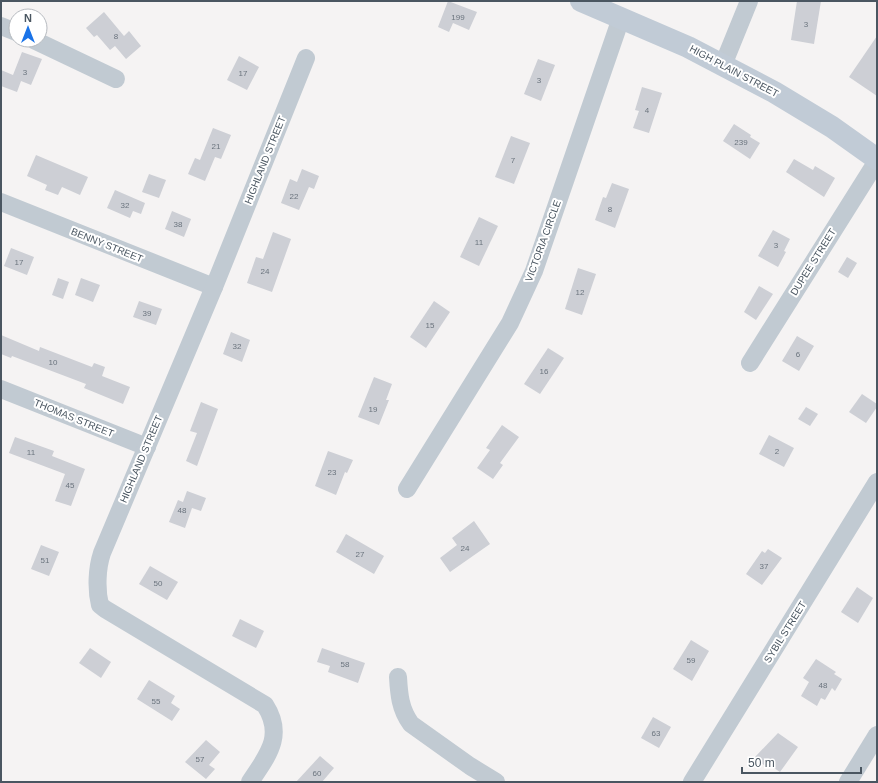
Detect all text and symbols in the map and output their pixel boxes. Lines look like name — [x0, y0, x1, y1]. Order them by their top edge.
north arrow — [8, 8, 48, 48]
text: N — [24, 12, 32, 24]
house number: 199 — [451, 13, 465, 22]
house number: 3 — [804, 20, 809, 29]
house number: 8 — [114, 32, 119, 41]
street label: HIGH PLAIN STREET — [688, 43, 780, 99]
house number: 3 — [23, 68, 28, 77]
house number: 17 — [239, 69, 248, 78]
house number: 3 — [537, 76, 542, 85]
house number: 4 — [645, 106, 650, 115]
street label: HIGHLAND STREET — [242, 114, 288, 206]
house number: 239 — [734, 138, 748, 147]
house number: 21 — [212, 142, 221, 151]
house number: 7 — [511, 156, 516, 165]
house number: 22 — [290, 192, 299, 201]
street label: VICTORIA CIRCLE — [523, 198, 563, 283]
house number: 32 — [121, 201, 130, 210]
house number: 8 — [608, 205, 613, 214]
house number: 38 — [174, 220, 183, 229]
street label: BENNY STREET — [69, 226, 145, 264]
street label: DUPEE STREET — [788, 227, 838, 297]
house number: 11 — [475, 238, 484, 247]
house number: 3 — [774, 241, 779, 250]
house number: 17 — [15, 258, 24, 267]
house number: 24 — [261, 267, 270, 276]
house number: 12 — [576, 288, 585, 297]
house number: 39 — [143, 309, 152, 318]
house number: 15 — [426, 321, 435, 330]
house number: 32 — [233, 342, 242, 351]
house number: 6 — [796, 350, 801, 359]
house number: 10 — [49, 358, 58, 367]
house number: 16 — [540, 367, 549, 376]
street label: THOMAS STREET — [33, 397, 115, 439]
house number: 19 — [369, 405, 378, 414]
street label: HIGHLAND STREET — [118, 414, 164, 504]
house number: 2 — [775, 447, 780, 456]
house number: 11 — [27, 448, 36, 457]
house number: 23 — [328, 468, 337, 477]
house number: 45 — [66, 481, 75, 490]
house number: 48 — [178, 506, 187, 515]
house number: 24 — [461, 544, 470, 553]
house number: 27 — [356, 550, 365, 559]
house number: 51 — [41, 556, 50, 565]
house number: 37 — [760, 562, 769, 571]
house number: 50 — [154, 579, 163, 588]
street label: SYBIL STREET — [762, 599, 808, 665]
house number: 59 — [687, 656, 696, 665]
house number: 58 — [341, 660, 350, 669]
house number: 48 — [819, 681, 828, 690]
house number: 55 — [152, 697, 161, 706]
house number: 63 — [652, 729, 661, 738]
scale bar — [742, 749, 861, 775]
house number: 57 — [196, 755, 205, 764]
text: 50 m — [748, 756, 775, 770]
house number: 60 — [313, 769, 322, 778]

